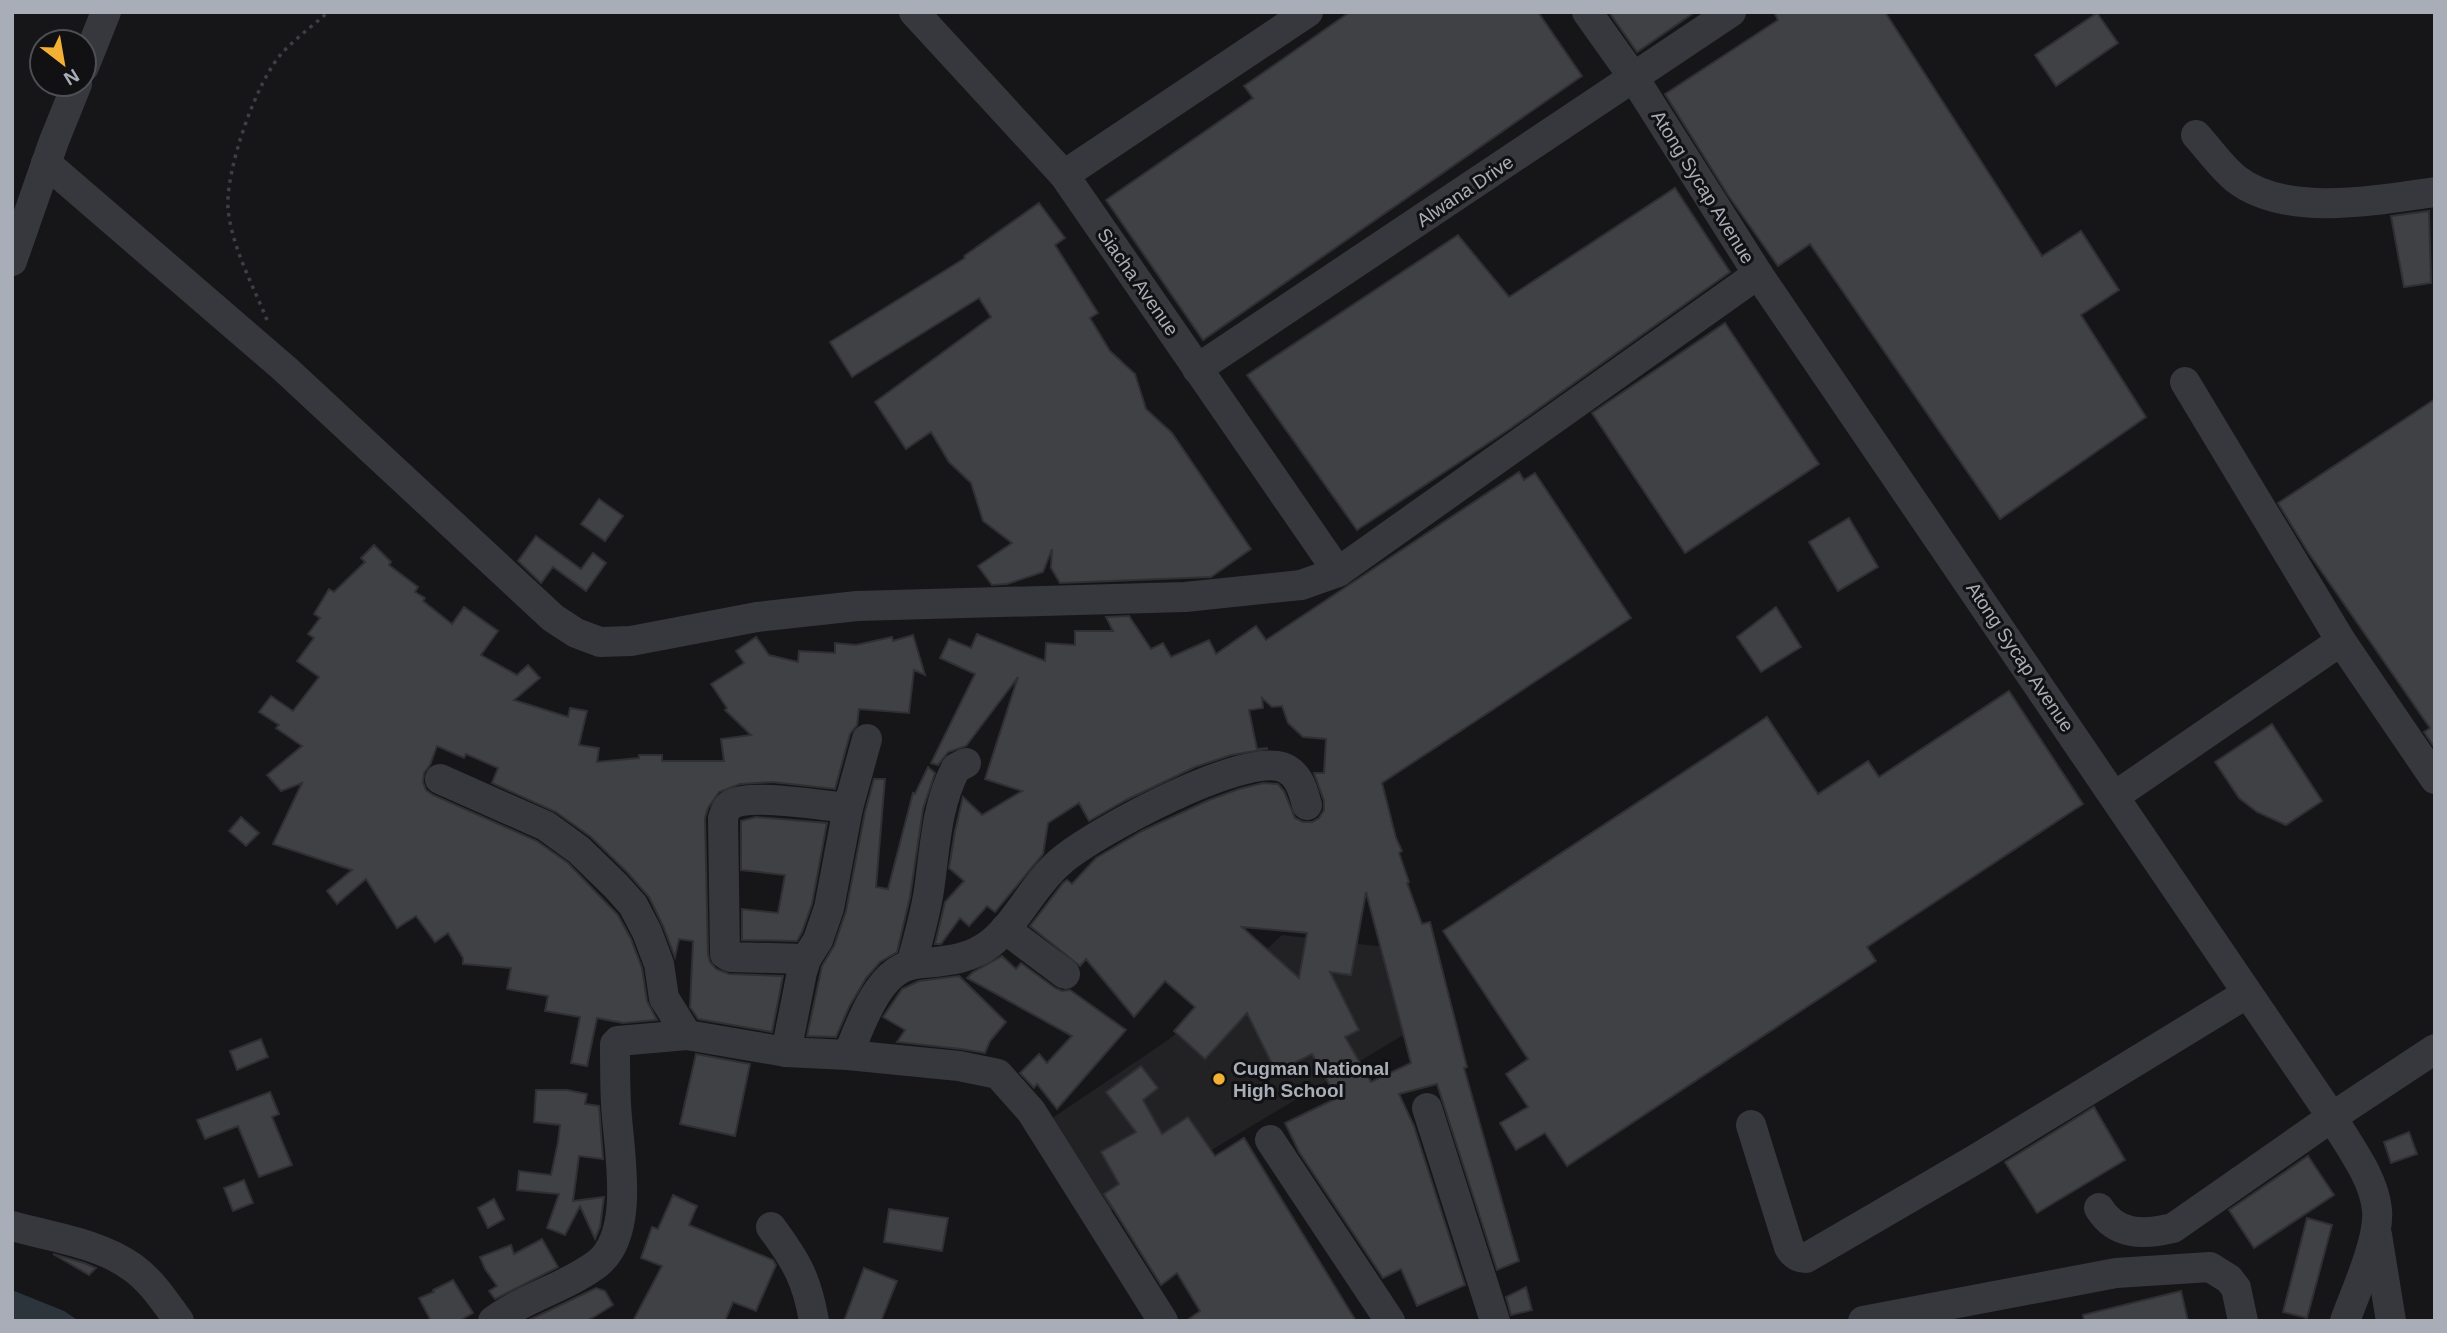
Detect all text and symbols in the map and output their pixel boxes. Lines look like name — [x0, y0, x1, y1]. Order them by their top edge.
north arrow — [28, 28, 98, 98]
text: N — [60, 65, 83, 90]
street label: Atong Sycap Avenue — [1647, 107, 1759, 267]
street label: Alwana Drive — [1413, 151, 1517, 231]
street label: Siacha Avenue — [1093, 224, 1183, 340]
street label: Atong Sycap Avenue — [1962, 578, 2078, 736]
place label: Cugman National High School — [1233, 1058, 1389, 1101]
marker: Cugman National High School — [1211, 1071, 1227, 1087]

